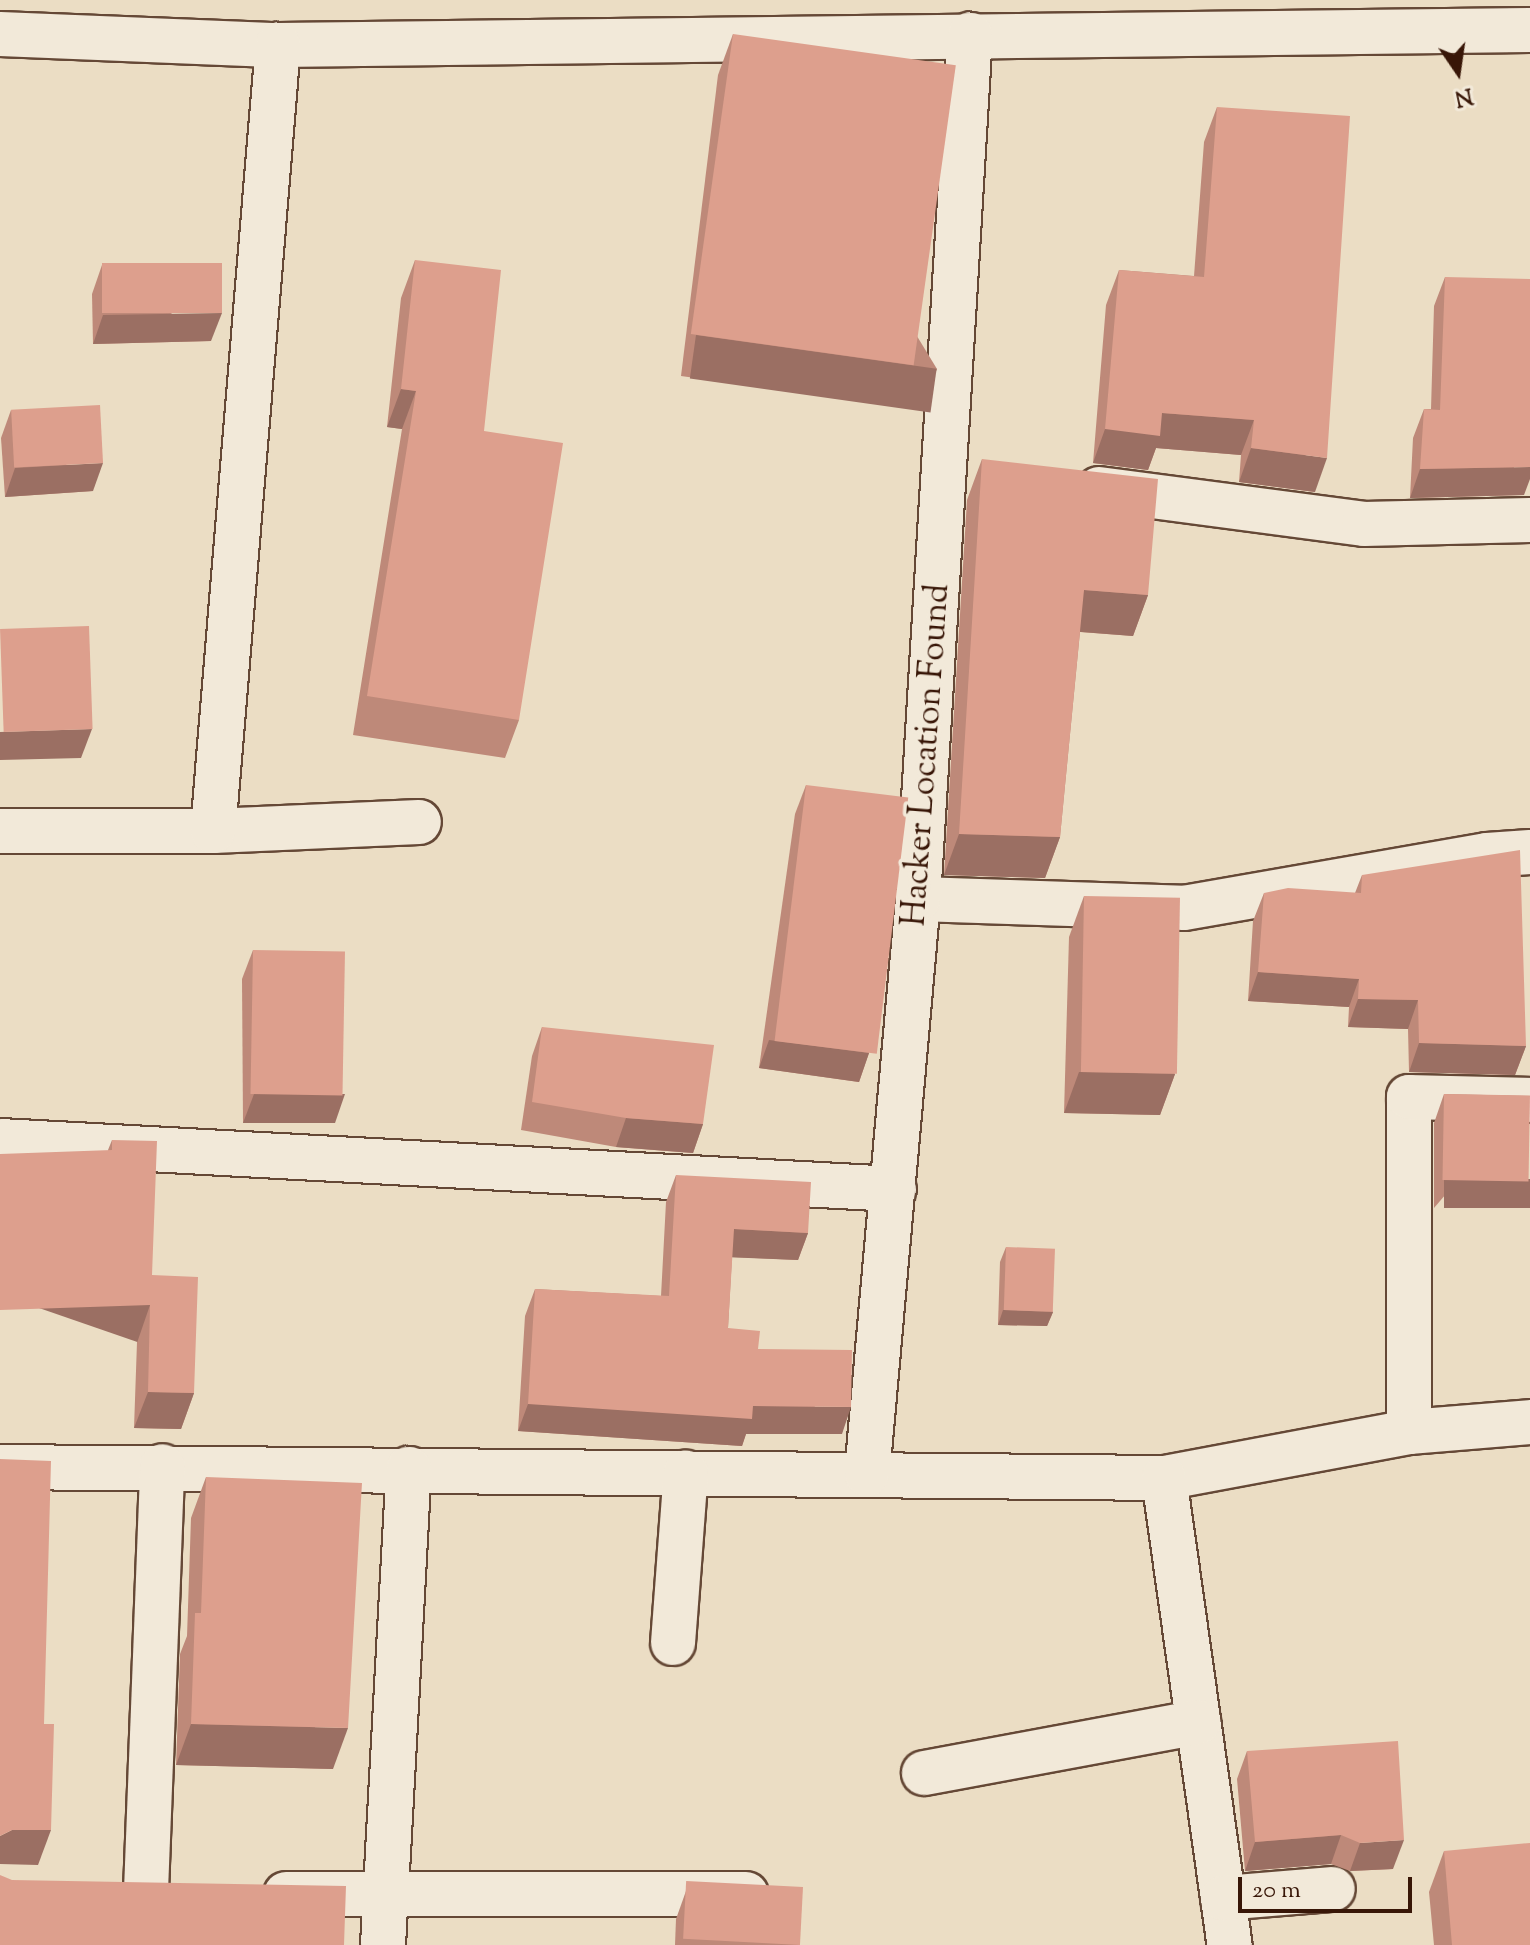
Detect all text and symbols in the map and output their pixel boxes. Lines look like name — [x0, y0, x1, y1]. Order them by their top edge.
north arrow — [1418, 32, 1498, 112]
text: N — [1451, 78, 1476, 113]
street label: Hacker Location Found — [895, 582, 959, 928]
scale bar — [1242, 1861, 1416, 1911]
text: 20 m — [1252, 1874, 1301, 1908]

